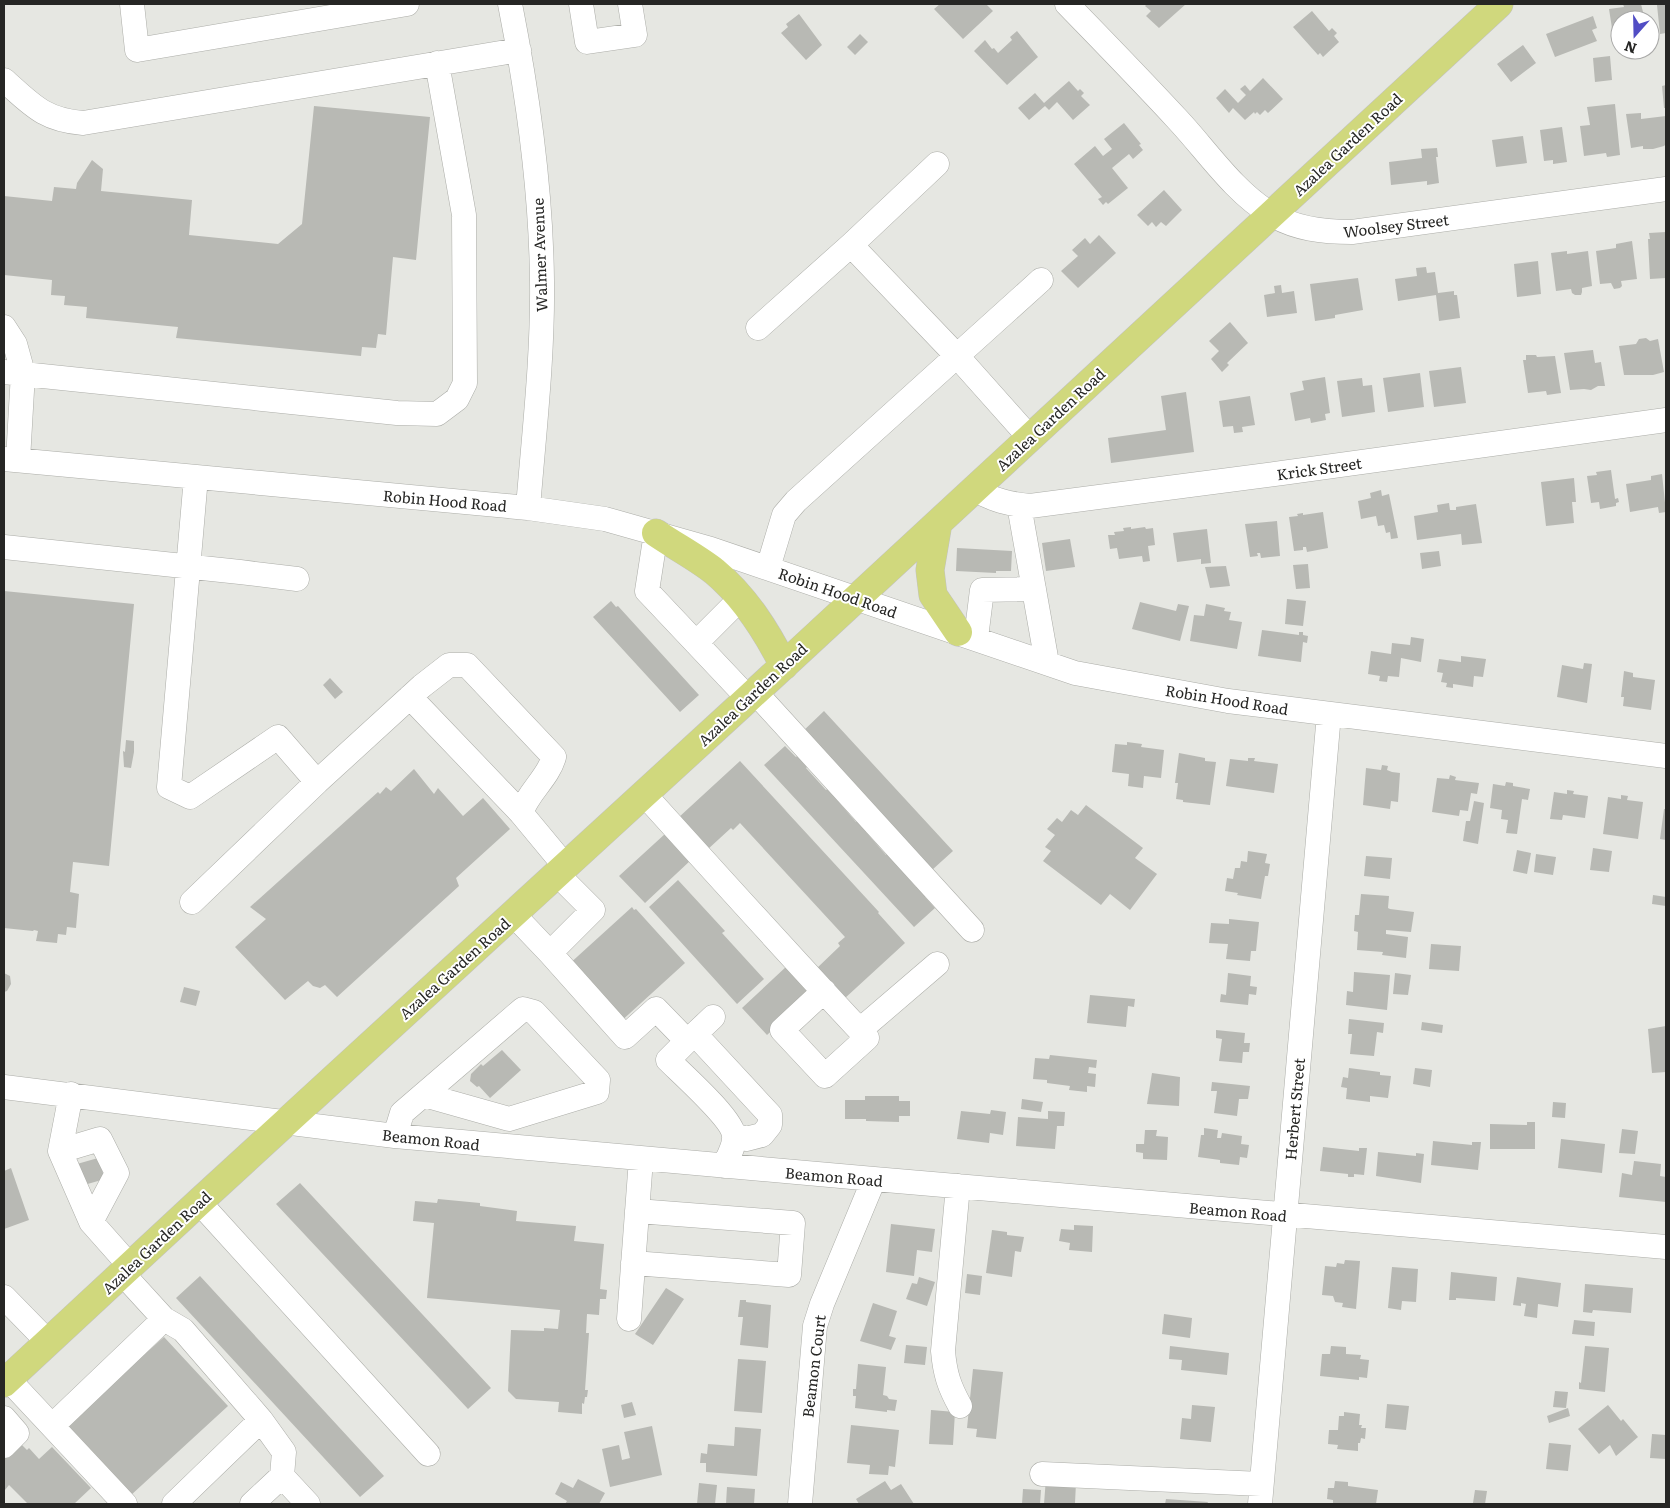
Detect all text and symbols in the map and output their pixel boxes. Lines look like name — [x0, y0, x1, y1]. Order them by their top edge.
north arrow — [1610, 10, 1660, 60]
text: N — [1621, 37, 1639, 60]
street label: Azalea Garden Road — [1287, 87, 1407, 201]
street label: Walmer Avenue — [526, 197, 552, 312]
street label: Woolsey Street — [1342, 207, 1450, 243]
street label: Azalea Garden Road — [990, 362, 1110, 476]
street label: Krick Street — [1275, 451, 1363, 485]
street label: Robin Hood Road — [382, 483, 508, 517]
street label: Robin Hood Road — [775, 561, 901, 623]
street label: Azalea Garden Road — [692, 637, 812, 751]
street label: Robin Hood Road — [1164, 678, 1290, 720]
street label: Azalea Garden Road — [393, 912, 515, 1024]
street label: Herbert Street — [1278, 1057, 1310, 1161]
street label: Beamon Road — [381, 1122, 481, 1156]
street label: Beamon Road — [784, 1160, 884, 1192]
street label: Azalea Garden Road — [96, 1185, 216, 1299]
street label: Beamon Road — [1188, 1195, 1288, 1227]
street label: Beamon Court — [795, 1313, 831, 1419]

